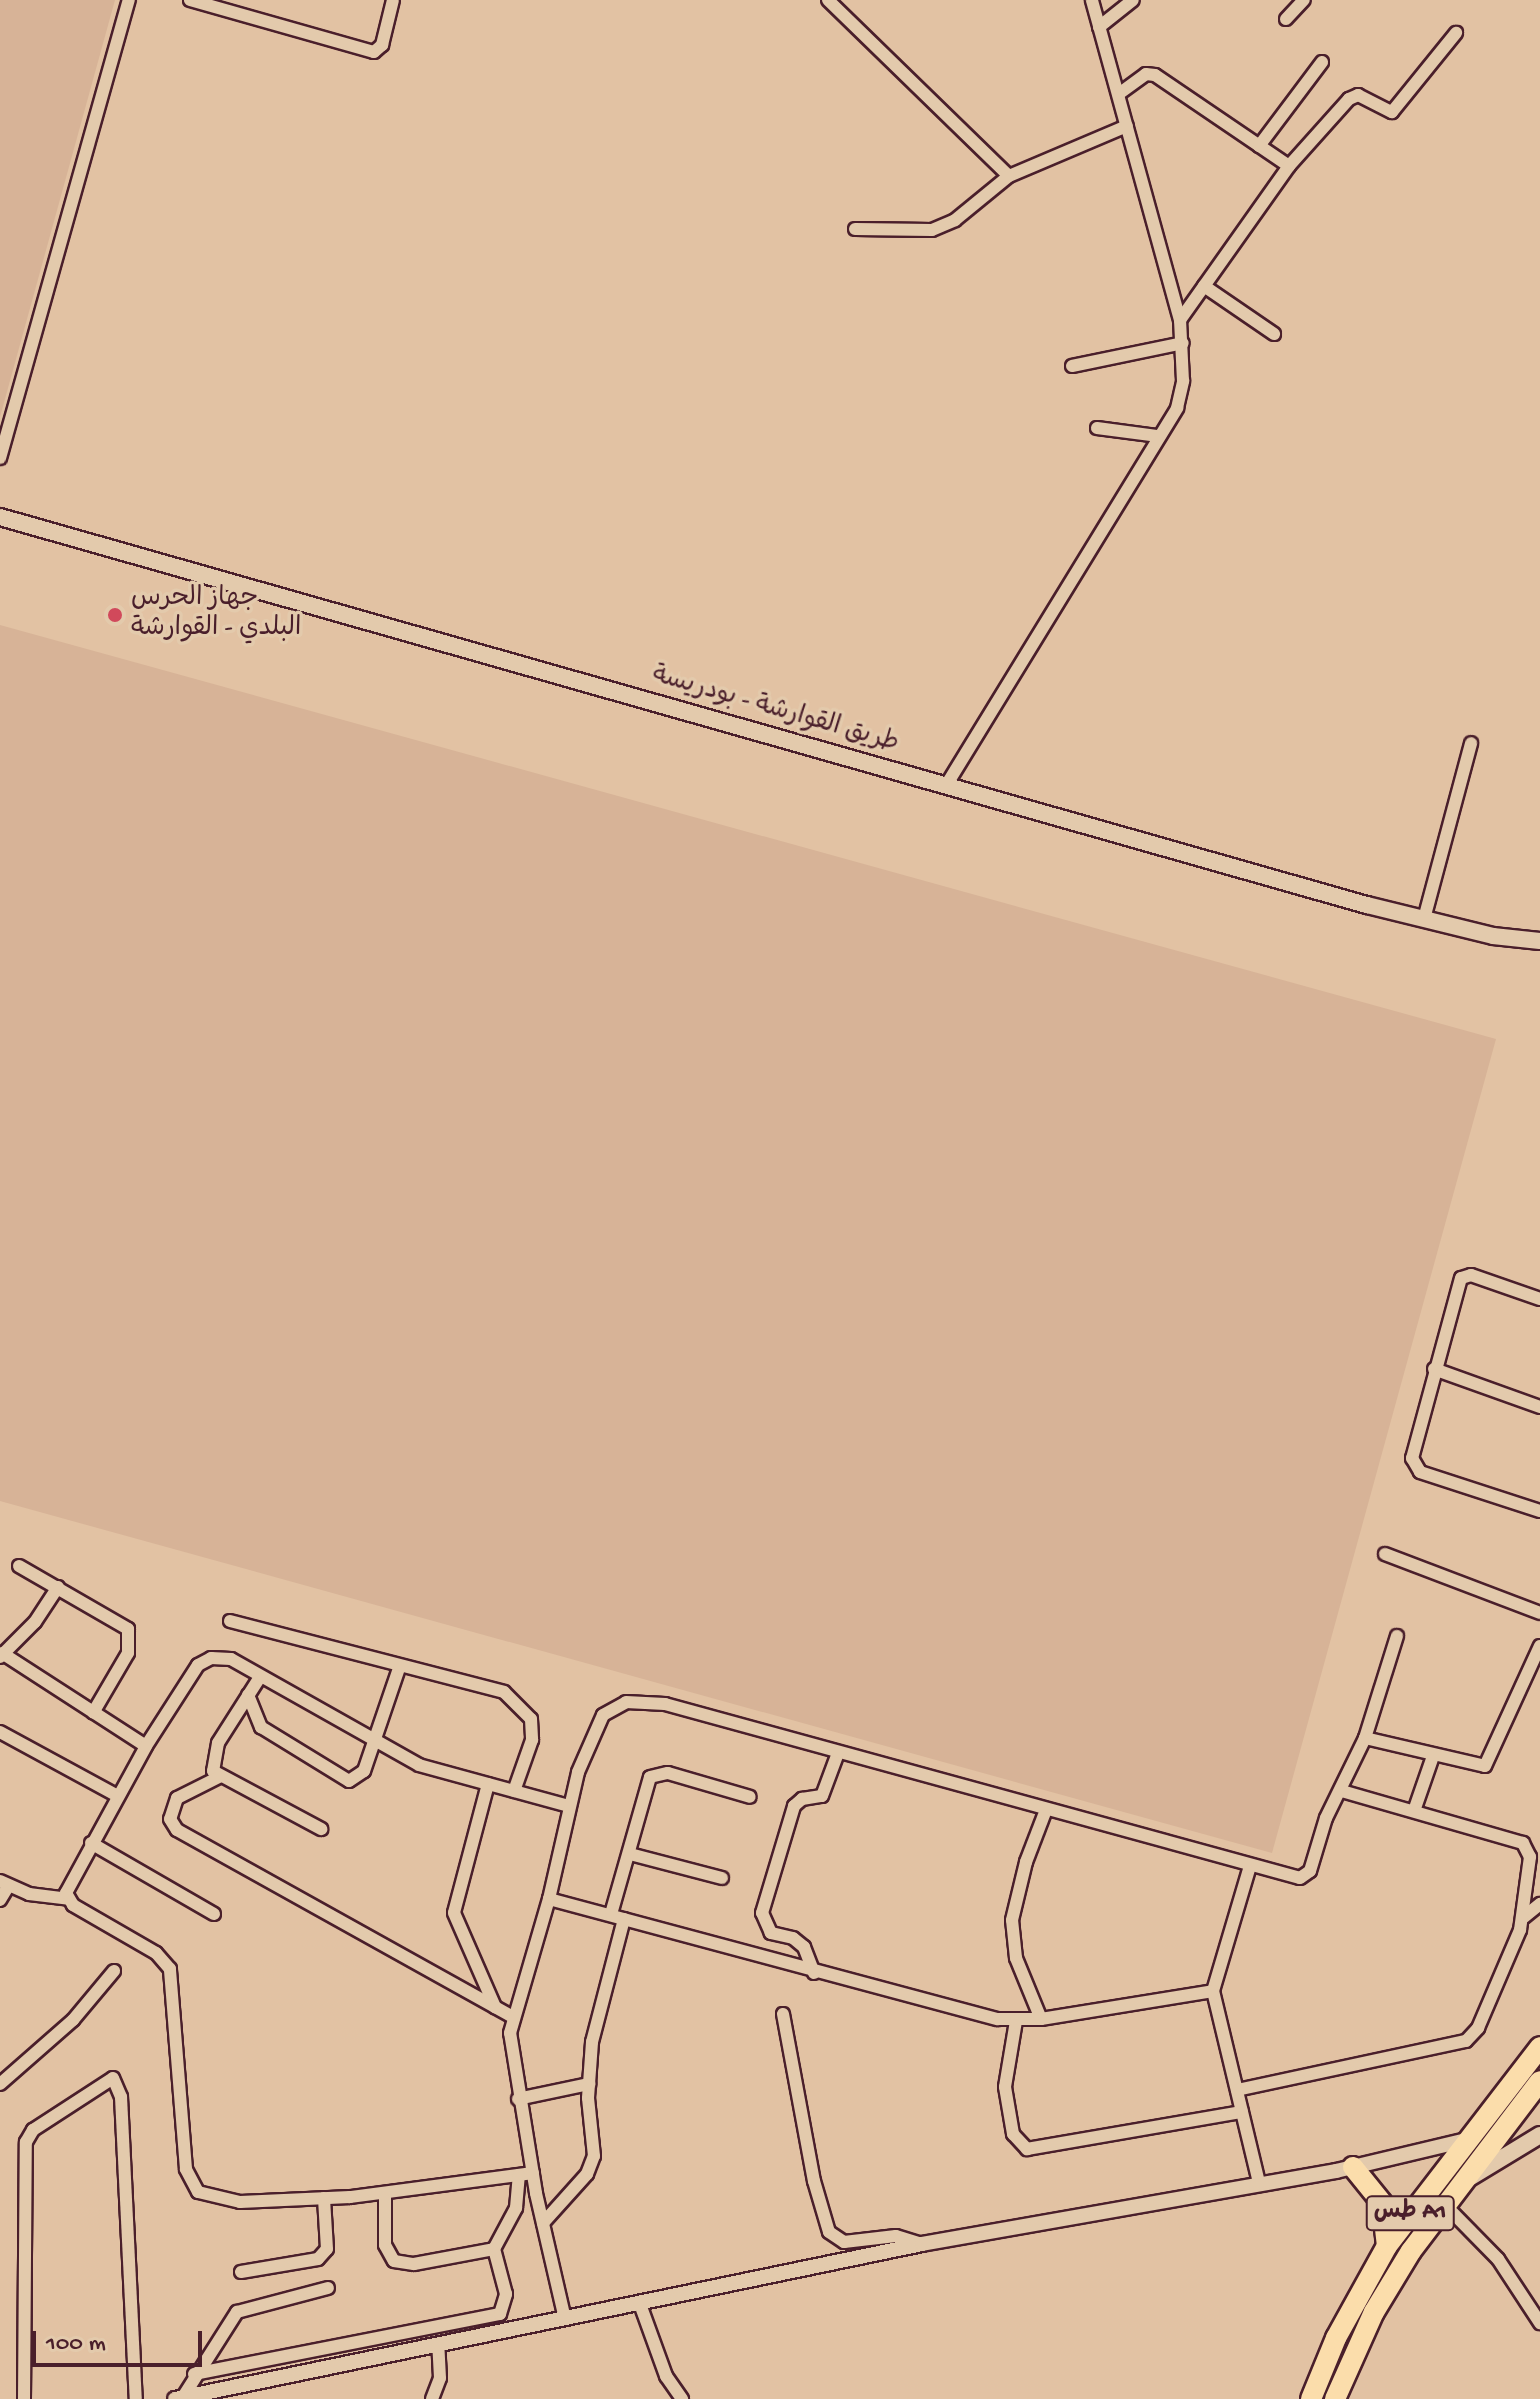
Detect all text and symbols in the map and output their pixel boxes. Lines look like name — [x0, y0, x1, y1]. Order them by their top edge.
place label: جهاز الحرس البلدي - القوارشة — [131, 584, 301, 646]
marker: جهاز الحرس البلدي - القوارشة — [106, 606, 124, 624]
street label: طريق القوارشة - بودريسة — [648, 661, 902, 761]
road number: طس A1 — [1364, 2193, 1456, 2233]
scale bar — [36, 2315, 206, 2365]
text: 100 m — [46, 2330, 106, 2359]

